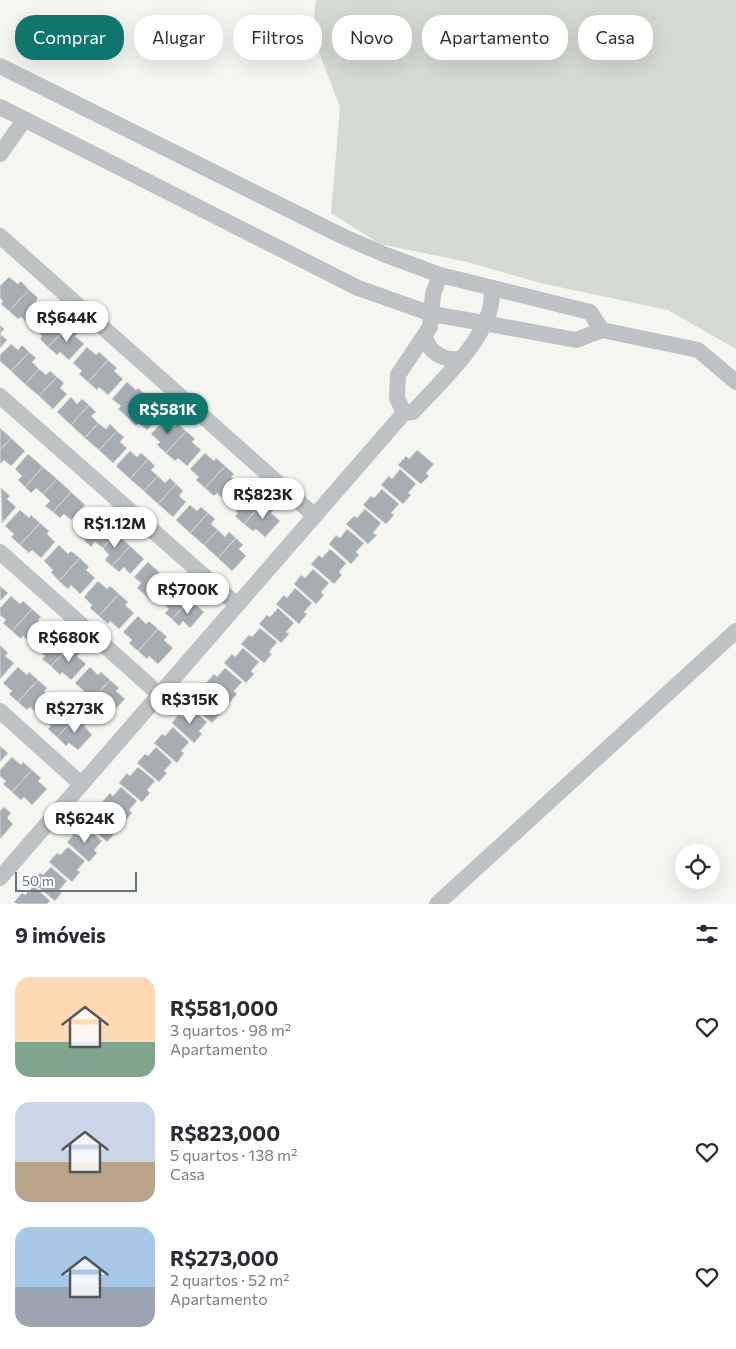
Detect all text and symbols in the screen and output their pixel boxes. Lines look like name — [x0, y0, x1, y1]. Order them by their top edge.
chip: Comprar — [15, 15, 124, 60]
chip: Alugar — [134, 15, 223, 60]
chip: Filtros — [233, 15, 322, 60]
chip: Novo — [332, 15, 412, 60]
chip: Apartamento — [422, 15, 568, 60]
chip: Casa — [578, 15, 653, 60]
pin: R$644K — [26, 300, 108, 343]
text: R$644K — [37, 307, 97, 326]
pin: R$581K — [127, 392, 209, 435]
text: R$581K — [139, 399, 197, 418]
pin: R$823K — [222, 478, 304, 520]
text: R$823K — [233, 484, 293, 503]
pin: R$1.12M — [69, 506, 161, 549]
text: R$1.12M — [84, 513, 146, 532]
pin: R$700K — [147, 572, 229, 615]
text: R$700K — [157, 579, 219, 598]
pin: R$680K — [28, 620, 110, 663]
text: R$680K — [38, 627, 100, 646]
pin: R$315K — [149, 682, 231, 725]
text: R$315K — [161, 689, 219, 708]
pin: R$273K — [34, 692, 116, 734]
text: R$273K — [46, 698, 104, 717]
pin: R$624K — [44, 802, 126, 844]
text: R$624K — [55, 808, 115, 827]
map controls — [675, 844, 720, 889]
button: locate — [675, 844, 720, 889]
scale bar — [15, 869, 138, 892]
text: 50 m — [22, 872, 54, 889]
icon: filters — [693, 920, 721, 948]
text: 9 imóveis — [15, 922, 106, 947]
text: R$581,000 — [170, 995, 278, 1020]
icon: home — [55, 997, 115, 1057]
icon: heart — [693, 1013, 721, 1041]
text: 3 quartos · 98 m² — [170, 1020, 291, 1039]
text: Apartamento — [170, 1039, 268, 1058]
text: R$823,000 — [170, 1120, 280, 1145]
icon: home — [55, 1122, 115, 1182]
icon: heart — [693, 1138, 721, 1166]
text: 5 quartos · 138 m² — [170, 1145, 297, 1164]
text: Casa — [170, 1164, 205, 1183]
text: R$273,000 — [170, 1245, 279, 1270]
icon: home — [55, 1247, 115, 1307]
icon: heart — [693, 1263, 721, 1291]
text: 2 quartos · 52 m² — [170, 1270, 290, 1289]
text: Apartamento — [170, 1289, 268, 1308]

